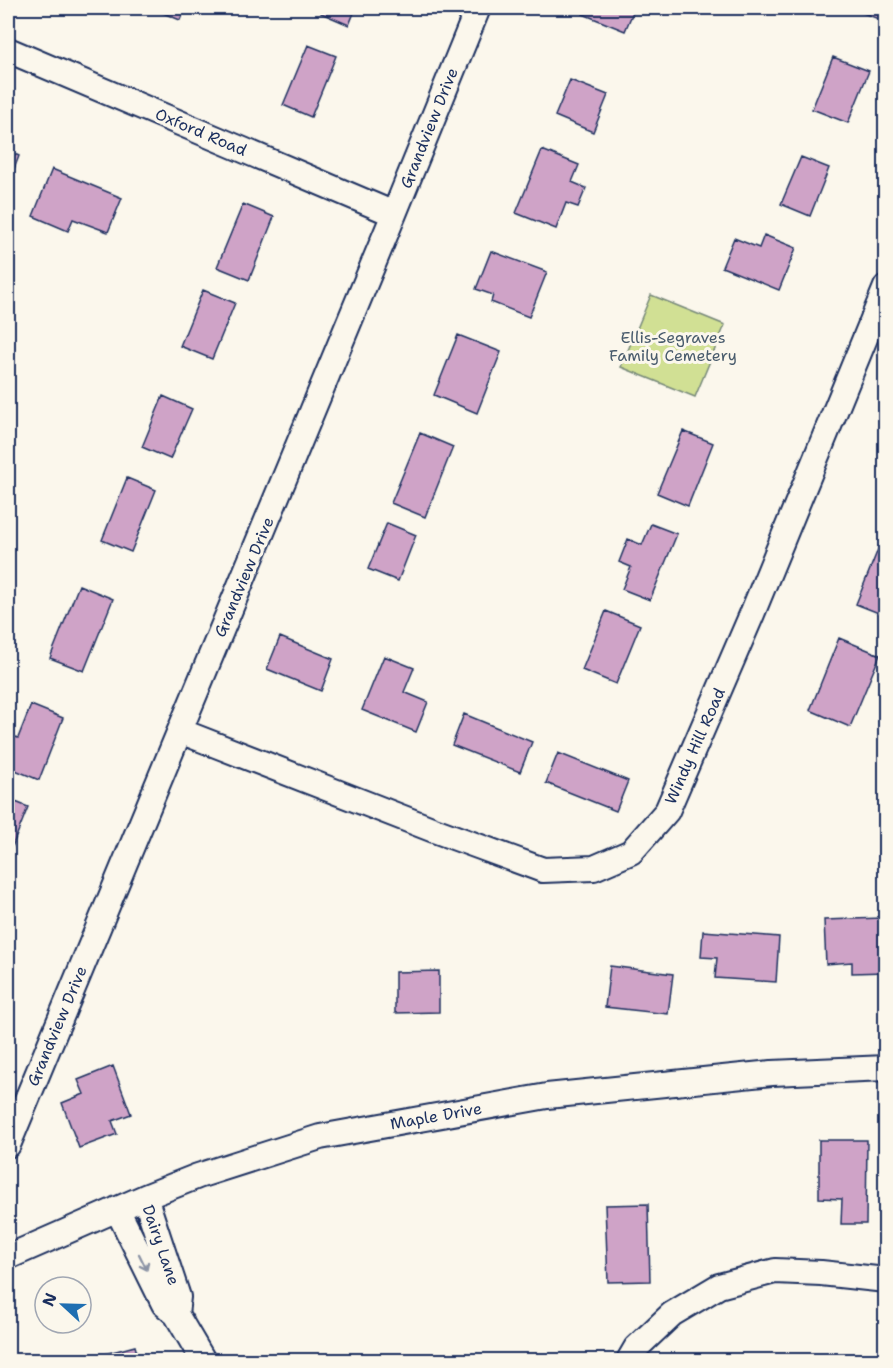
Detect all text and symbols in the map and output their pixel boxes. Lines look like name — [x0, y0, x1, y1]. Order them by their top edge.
street label: Grandview Drive — [395, 65, 463, 191]
street label: Oxford Road — [152, 103, 250, 161]
park label: Ellis-Segraves Family Cemetery — [609, 327, 737, 366]
street label: Grandview Drive — [209, 514, 279, 640]
street label: Windy Hill Road — [660, 685, 730, 807]
street label: Grandview Drive — [22, 963, 92, 1089]
street label: Maple Drive — [389, 1098, 483, 1134]
street label: Dairy Lane — [137, 1202, 185, 1288]
one-way arrow — [138, 1252, 149, 1270]
north arrow — [33, 1275, 93, 1335]
text: N — [37, 1290, 62, 1309]

